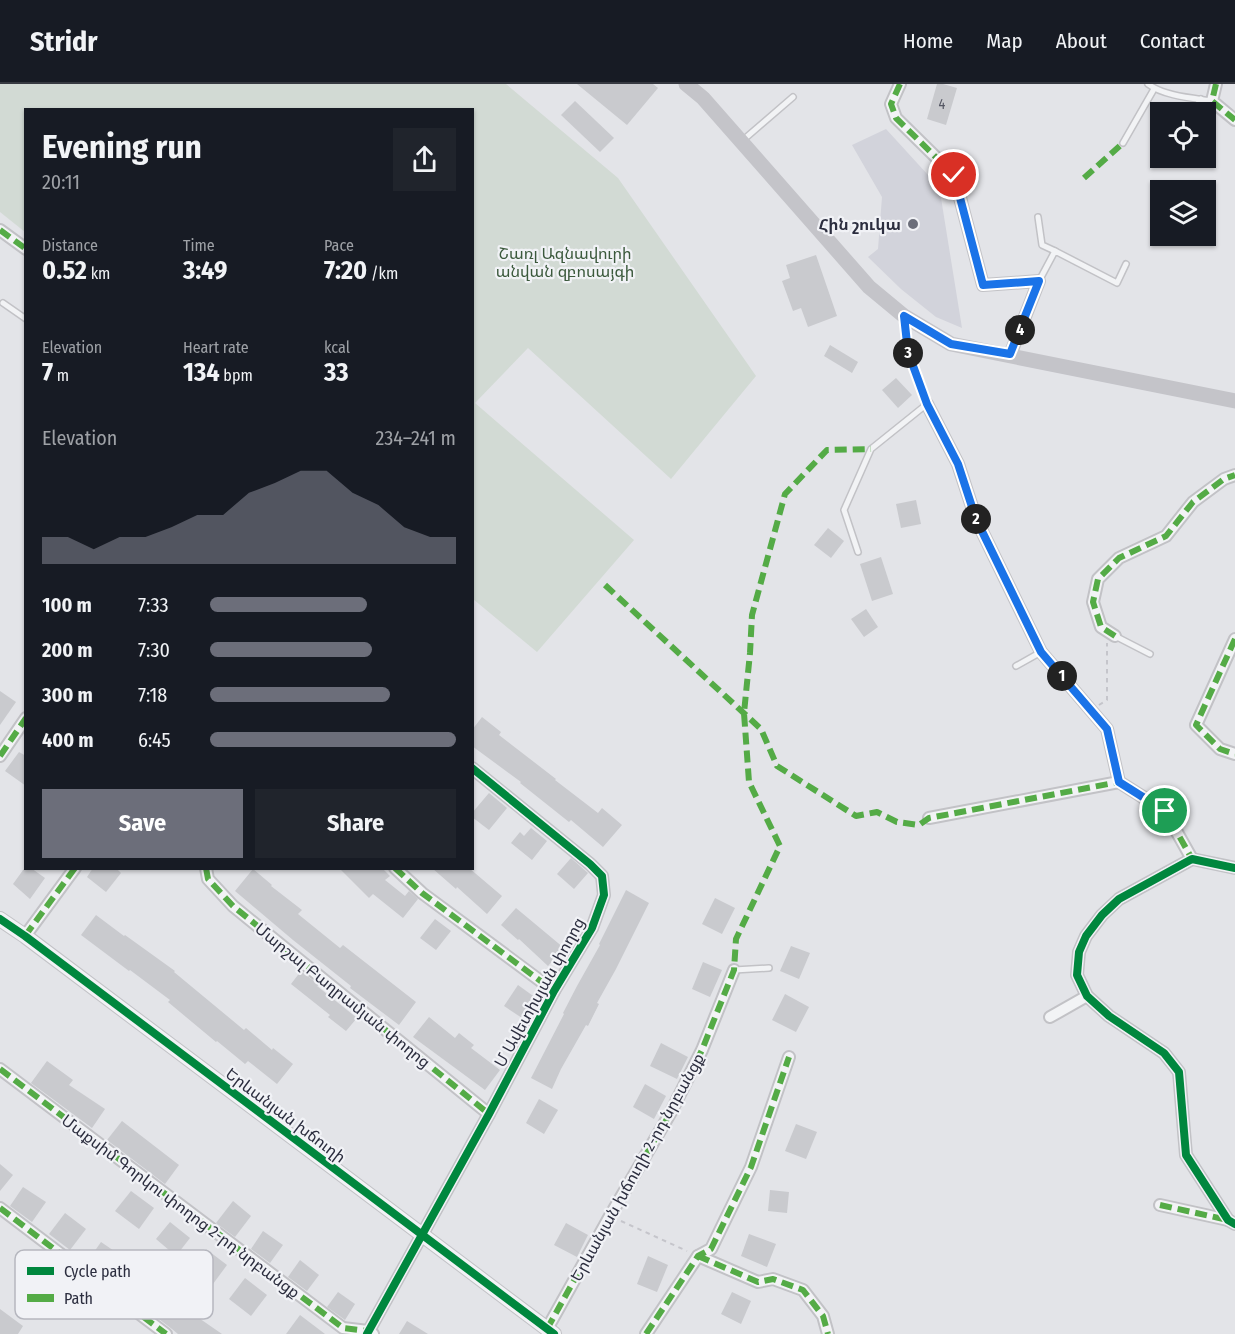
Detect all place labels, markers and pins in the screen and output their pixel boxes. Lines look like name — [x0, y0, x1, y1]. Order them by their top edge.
pin — [928, 149, 979, 200]
place label: Հին շուկա — [819, 215, 901, 234]
marker: Հին շուկա — [906, 217, 920, 231]
pin: 4 — [1005, 315, 1035, 345]
pin: 3 — [893, 338, 923, 368]
pin: 2 — [961, 504, 991, 534]
pin: 1 — [1047, 661, 1077, 691]
pin — [1139, 785, 1190, 836]

